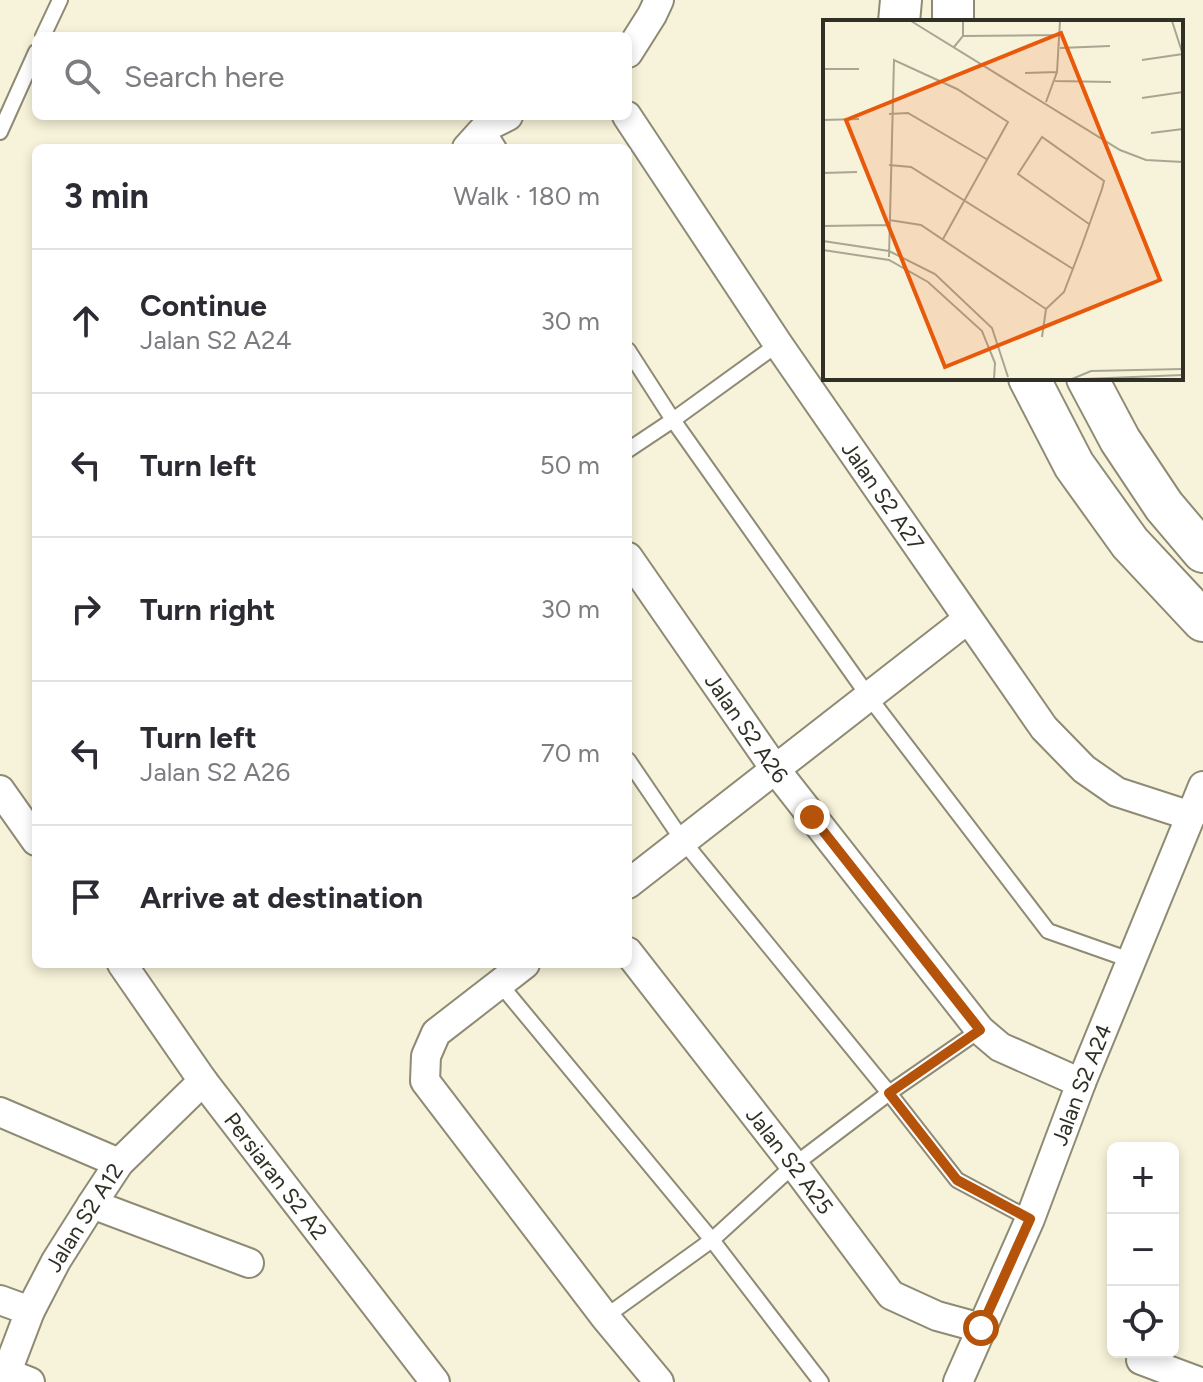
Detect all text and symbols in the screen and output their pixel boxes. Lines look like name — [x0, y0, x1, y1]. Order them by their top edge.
inset map — [823, 20, 1183, 380]
search box — [32, 32, 632, 120]
icon: search — [60, 54, 104, 98]
text: Search here — [124, 58, 284, 95]
text: 3 min — [64, 176, 149, 217]
text: Walk · 180 m — [453, 180, 600, 212]
text: Continue — [140, 287, 267, 324]
icon: ahead — [64, 299, 108, 343]
text: 30 m — [541, 305, 600, 337]
text: Jalan S2 A24 — [140, 324, 292, 356]
street label: Jalan S2 A27 — [835, 436, 930, 556]
icon: left — [64, 443, 108, 487]
text: Turn left — [140, 447, 257, 484]
text: 50 m — [540, 449, 600, 481]
icon: right — [64, 587, 108, 631]
text: Turn right — [140, 591, 275, 628]
text: 30 m — [541, 593, 600, 625]
street label: Jalan S2 A26 — [699, 668, 794, 788]
text: Turn left — [140, 719, 257, 756]
icon: left — [64, 731, 108, 775]
text: 70 m — [541, 737, 600, 769]
text: Jalan S2 A26 — [140, 756, 290, 788]
route end — [794, 799, 830, 835]
icon: arrive — [64, 875, 108, 919]
text: Arrive at destination — [140, 879, 423, 916]
street label: Jalan S2 A24 — [1046, 1020, 1118, 1149]
street label: Jalan S2 A25 — [740, 1102, 839, 1220]
street label: Persiaran S2 A2 — [218, 1107, 333, 1245]
map controls — [1107, 1142, 1179, 1358]
button: + — [1107, 1142, 1179, 1214]
street label: Jalan S2 A12 — [40, 1158, 129, 1277]
button: − — [1107, 1214, 1179, 1286]
button: locate — [1107, 1286, 1179, 1358]
route start — [963, 1310, 999, 1346]

